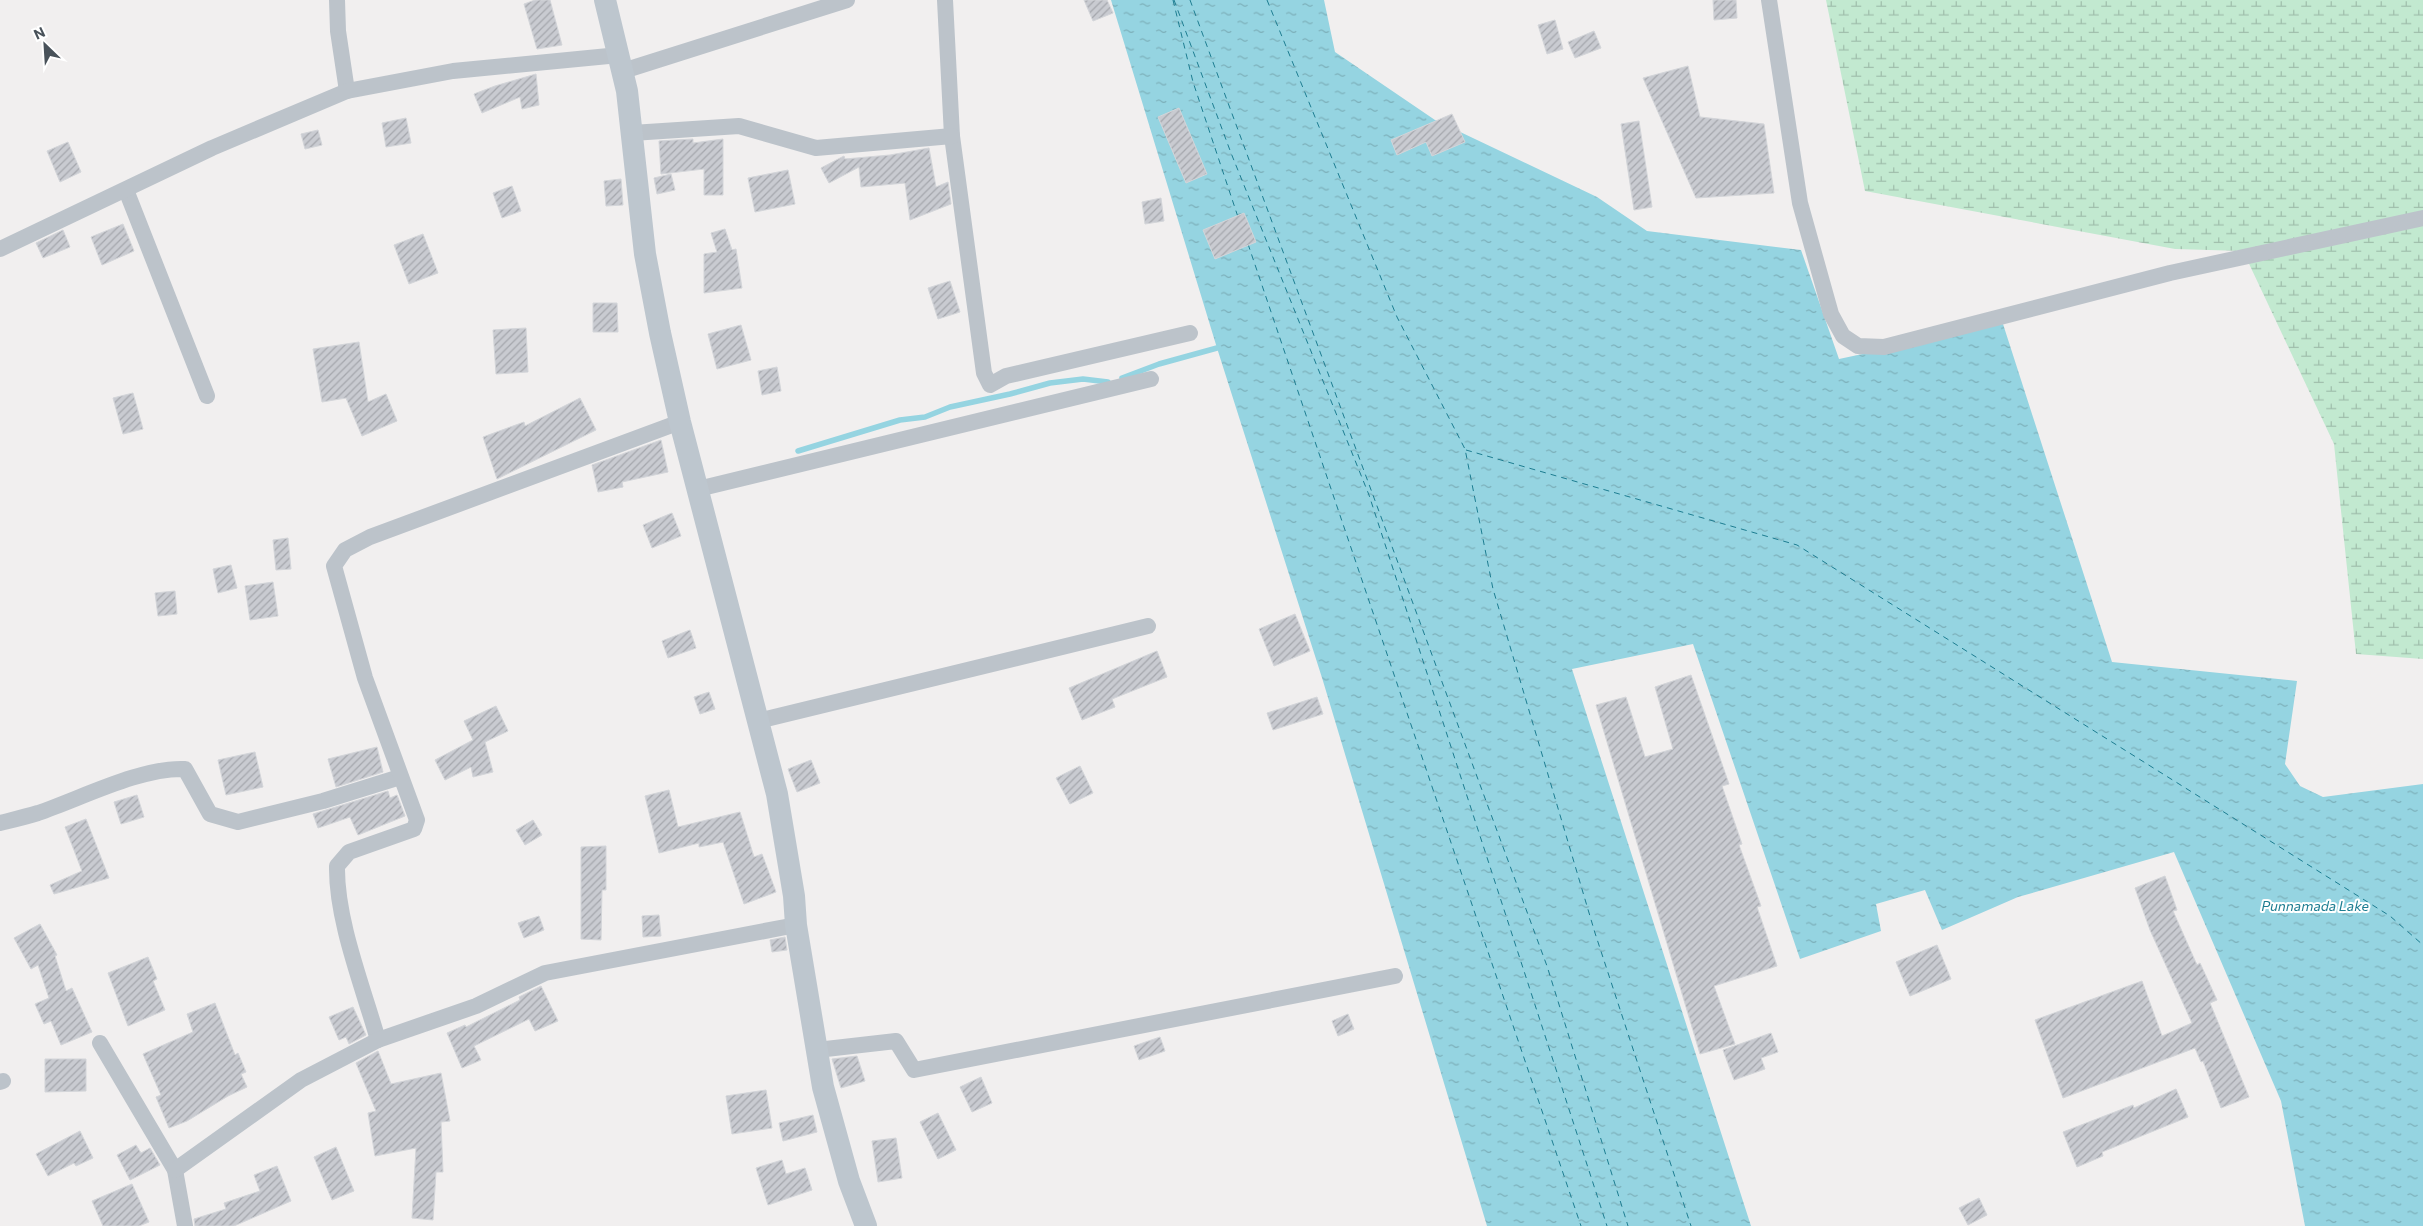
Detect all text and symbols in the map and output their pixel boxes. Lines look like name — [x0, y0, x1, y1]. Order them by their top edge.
north arrow — [20, 20, 70, 70]
text: N — [31, 23, 48, 43]
water label: Punnamada Lake — [2261, 897, 2369, 914]

